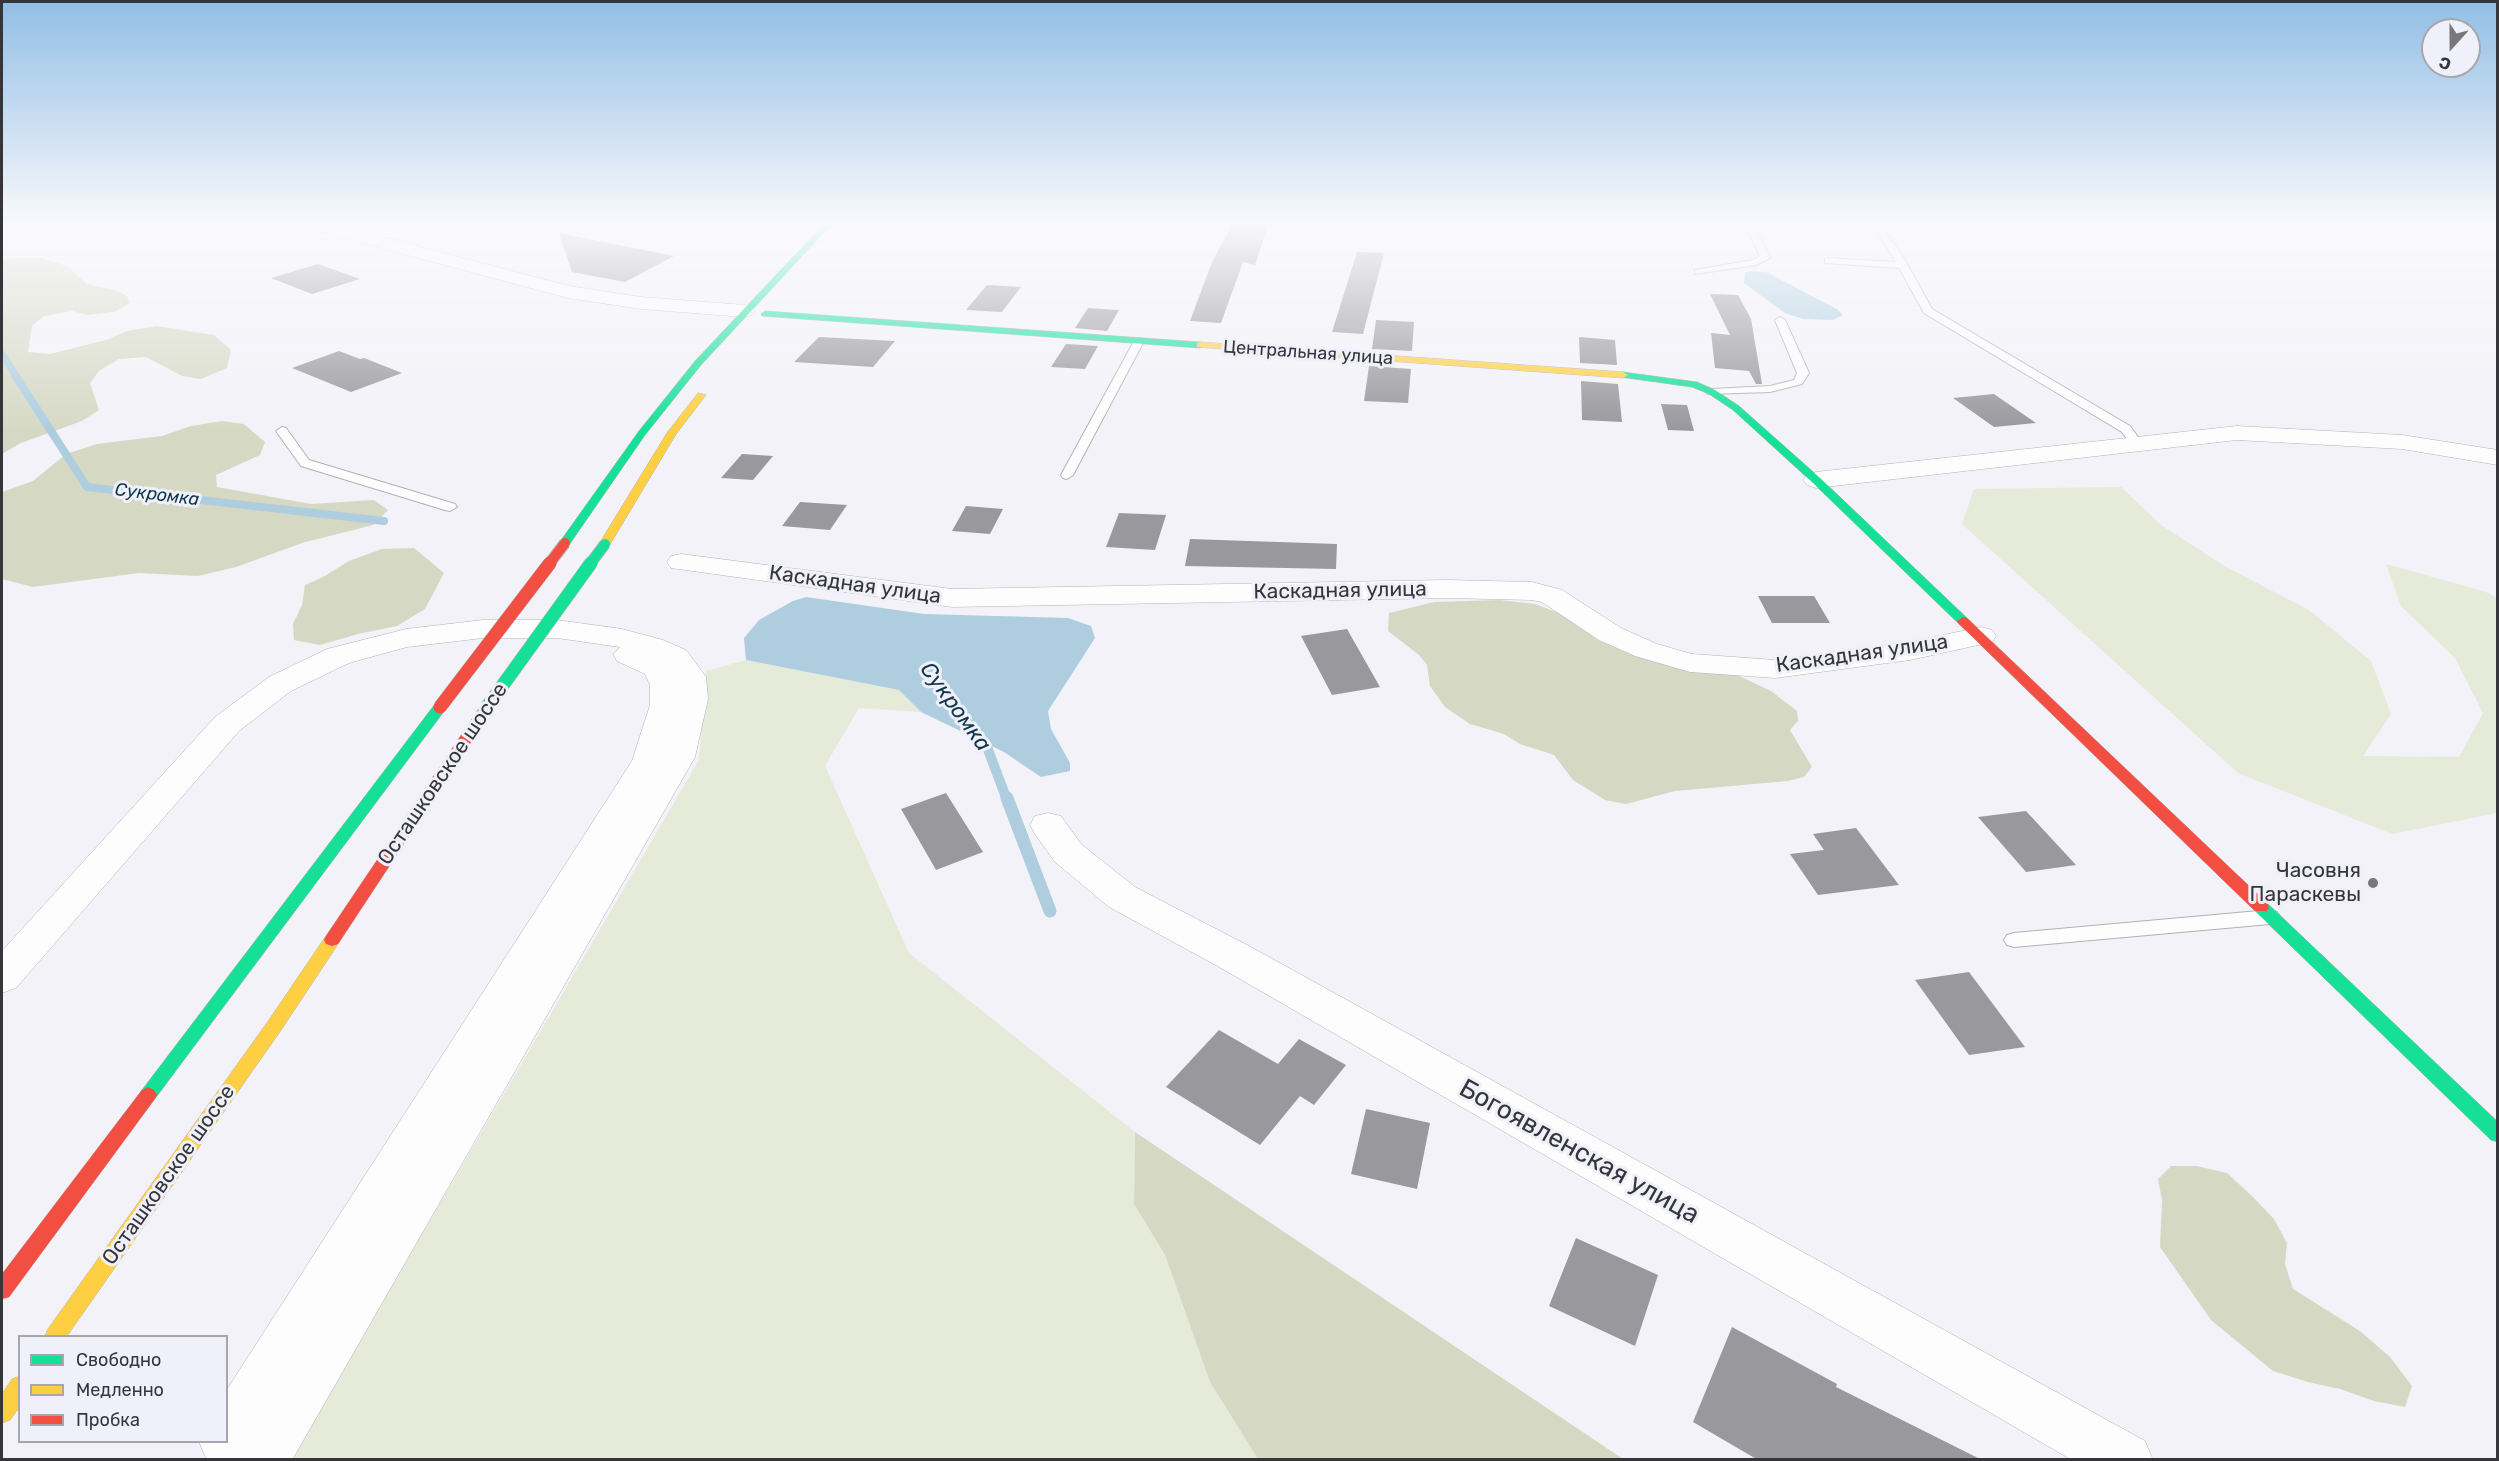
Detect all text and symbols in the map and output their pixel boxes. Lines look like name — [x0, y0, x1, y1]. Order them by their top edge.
north arrow — [2421, 18, 2481, 78]
text: С — [2436, 53, 2454, 74]
street label: Центральная улица — [1222, 336, 1394, 370]
water label: Сукромка — [114, 479, 200, 511]
street label: Каскадная улица — [767, 560, 943, 610]
street label: Каскадная улица — [1253, 577, 1427, 605]
street label: Каскадная улица — [1774, 629, 1950, 679]
water label: Сукромка — [914, 657, 996, 757]
street label: Осташковское шоссе — [373, 678, 513, 870]
place label: Часовня Параскевы — [2250, 858, 2361, 908]
marker: Часовня Параскевы — [2366, 876, 2380, 890]
street label: Богоявленская улица — [1454, 1073, 1704, 1231]
street label: Осташковское шоссе — [97, 1080, 241, 1270]
legend — [18, 1335, 228, 1443]
text: Свободно — [76, 1349, 161, 1371]
text: Медленно — [76, 1379, 164, 1401]
text: Пробка — [76, 1409, 140, 1431]

